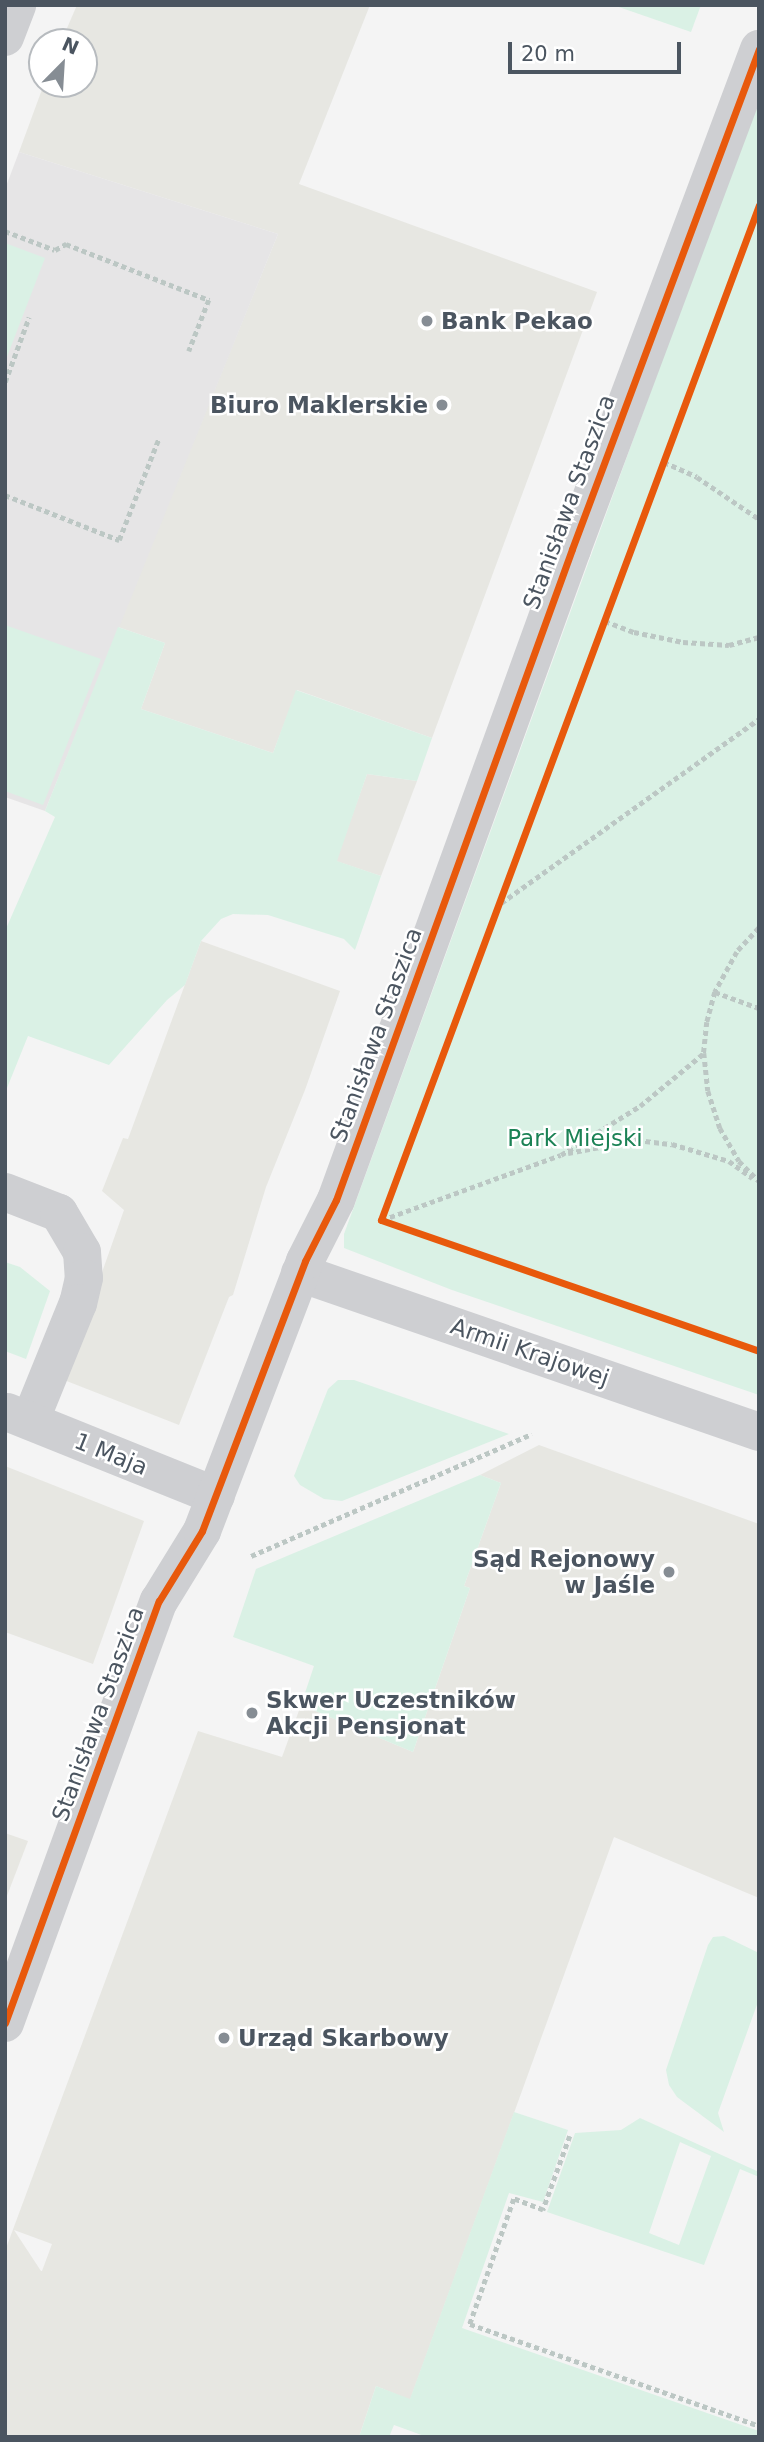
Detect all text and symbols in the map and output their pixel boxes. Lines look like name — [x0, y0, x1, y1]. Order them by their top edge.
north arrow — [28, 28, 98, 98]
scale bar — [512, 28, 685, 72]
text: N — [59, 32, 82, 59]
text: 20 m — [521, 42, 575, 66]
place label: Bank Pekao — [441, 307, 593, 335]
marker: Bank Pekao — [419, 313, 435, 329]
place label: Biuro Maklerskie — [210, 391, 428, 419]
street label: Stanisława Staszica — [517, 391, 621, 613]
marker: Biuro Maklerskie — [434, 397, 450, 413]
street label: Stanisława Staszica — [324, 924, 428, 1146]
park label: Park Miejski — [507, 1124, 643, 1152]
street label: Armii Krajowej — [447, 1312, 613, 1392]
street label: 1 Maja — [70, 1427, 152, 1481]
place label: Sąd Rejonowy w Jaśle — [473, 1545, 655, 1599]
marker: Sąd Rejonowy w Jaśle — [661, 1564, 677, 1580]
street label: Stanisława Staszica — [46, 1603, 150, 1825]
place label: Skwer Uczestników Akcji Pensjonat — [266, 1686, 516, 1740]
marker: Skwer Uczestników Akcji Pensjonat — [244, 1705, 260, 1721]
place label: Urząd Skarbowy — [238, 2024, 449, 2052]
marker: Urząd Skarbowy — [216, 2030, 232, 2046]

